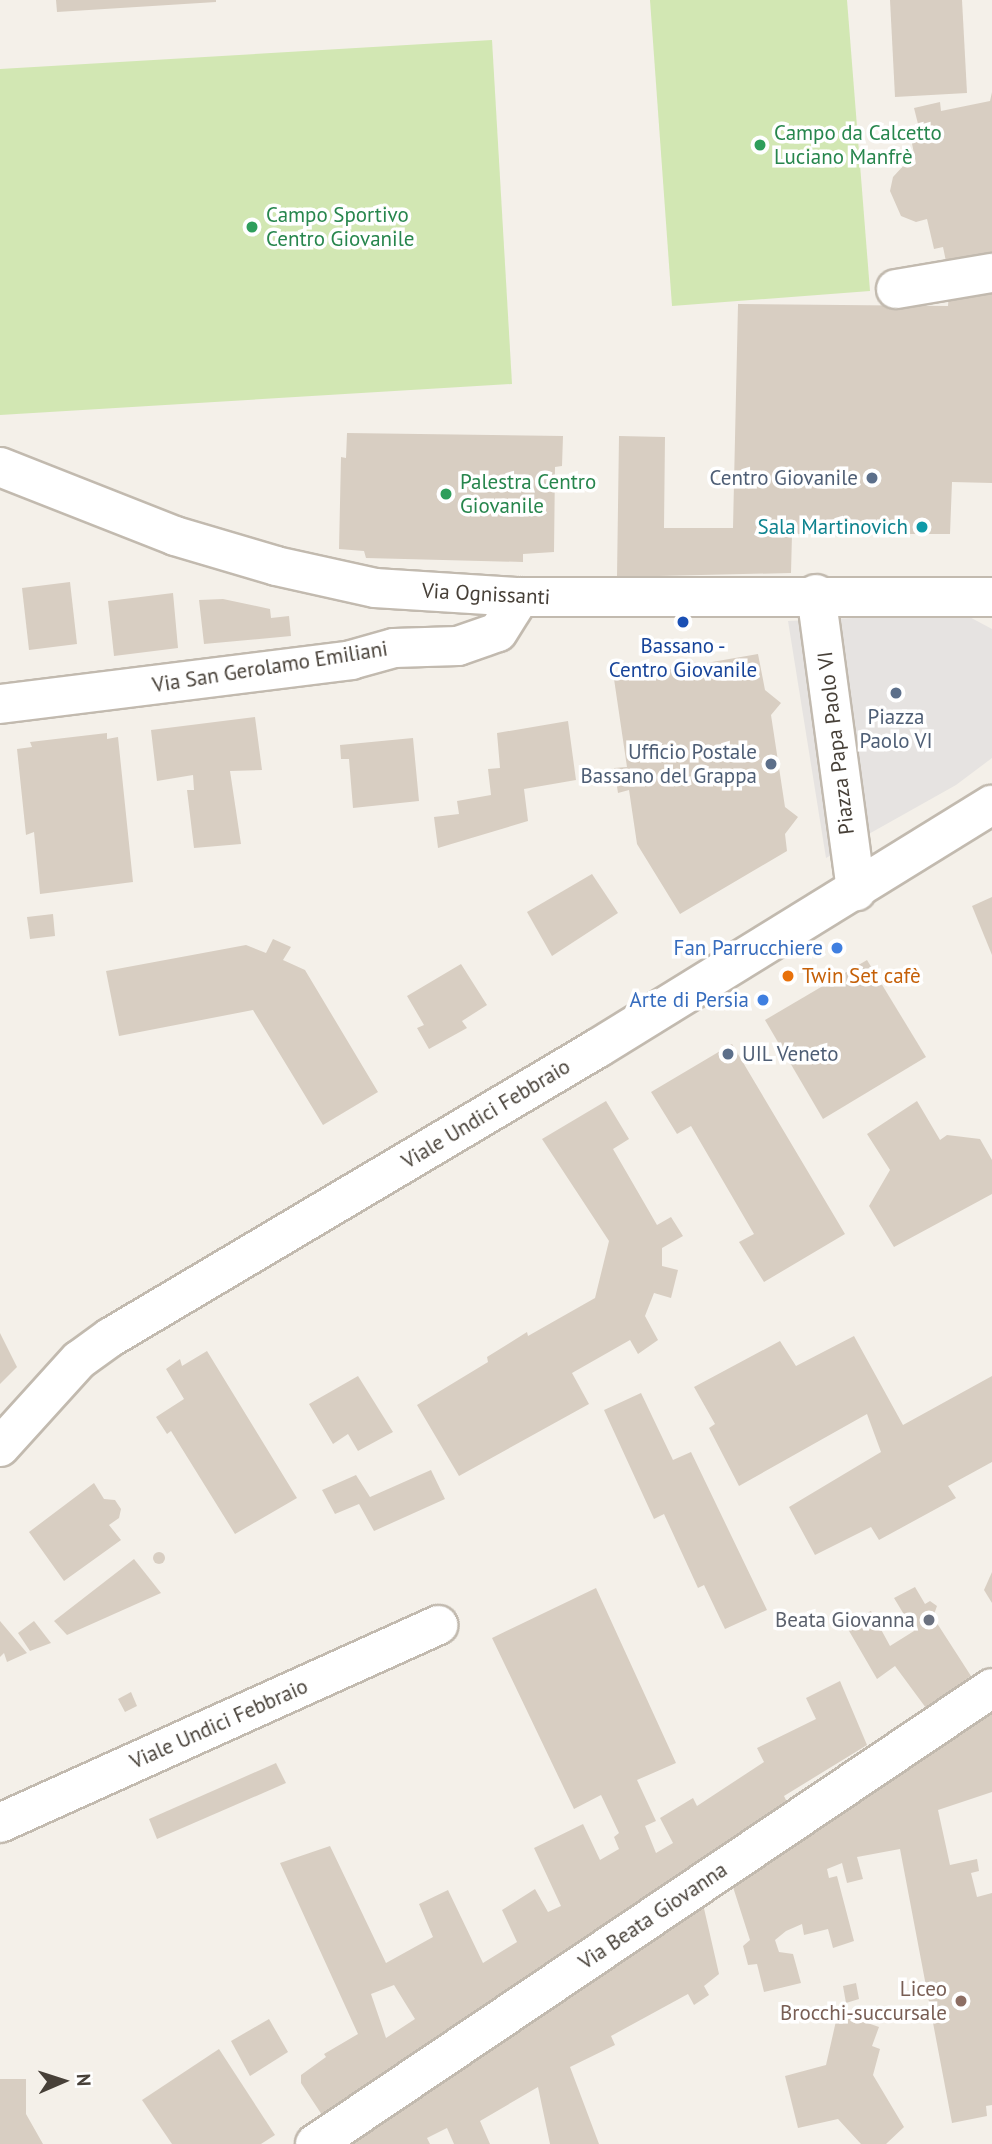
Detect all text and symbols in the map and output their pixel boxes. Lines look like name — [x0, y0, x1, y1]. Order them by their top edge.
place label: Campo da Calcetto Luciano Manfrè — [774, 120, 942, 170]
marker: Campo da Calcetto Luciano Manfrè — [752, 137, 768, 153]
place label: Campo Sportivo Centro Giovanile — [266, 202, 414, 252]
marker: Campo Sportivo Centro Giovanile — [244, 219, 260, 235]
place label: Centro Giovanile — [710, 465, 858, 491]
place label: Palestra Centro Giovanile — [460, 469, 596, 519]
marker: Centro Giovanile — [864, 470, 880, 486]
marker: Palestra Centro Giovanile — [438, 486, 454, 502]
place label: Sala Martinovich — [758, 514, 908, 540]
marker: Sala Martinovich — [914, 519, 930, 535]
street label: Via Ognissanti — [421, 578, 551, 610]
marker: Bassano - Centro Giovanile — [675, 614, 691, 630]
place label: Bassano - Centro Giovanile — [609, 633, 757, 683]
street label: Via San Gerolamo Emiliani — [151, 636, 389, 698]
street label: Piazza Papa Paolo VI — [812, 650, 860, 836]
marker: Piazza Paolo VI — [888, 685, 904, 701]
place label: Piazza Paolo VI — [859, 704, 933, 754]
place label: Ufficio Postale Bassano del Grappa — [581, 739, 757, 789]
marker: Ufficio Postale Bassano del Grappa — [763, 756, 779, 772]
place label: Fan Parrucchiere — [674, 935, 823, 961]
marker: Fan Parrucchiere — [829, 940, 845, 956]
place label: Twin Set cafè — [802, 963, 921, 989]
marker: Twin Set cafè — [780, 968, 796, 984]
place label: Arte di Persia — [630, 987, 749, 1013]
marker: Arte di Persia — [755, 992, 771, 1008]
place label: UIL Veneto — [742, 1041, 840, 1067]
marker: UIL Veneto — [720, 1046, 736, 1062]
street label: Viale Undici Febbraio — [397, 1054, 575, 1174]
place label: Beata Giovanna — [775, 1607, 915, 1633]
marker: Beata Giovanna — [921, 1612, 937, 1628]
street label: Viale Undici Febbraio — [126, 1673, 312, 1775]
street label: Via Beata Giovanna — [574, 1857, 732, 1975]
place label: Liceo Brocchi-succursale — [780, 1976, 947, 2026]
marker: Liceo Brocchi-succursale — [953, 1993, 969, 2009]
north arrow — [28, 2046, 98, 2116]
text: N — [72, 2073, 96, 2087]

